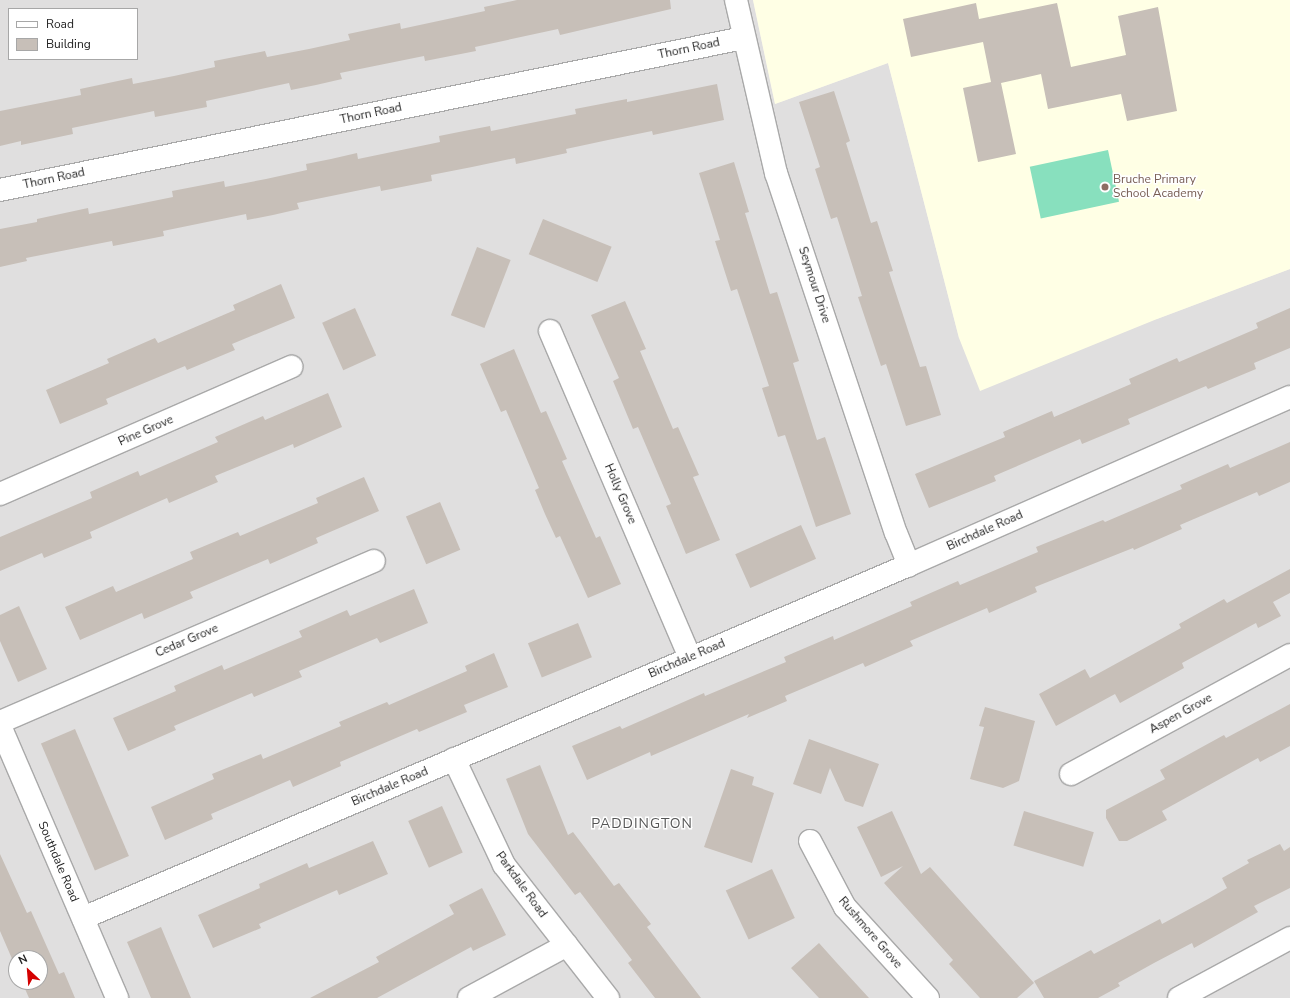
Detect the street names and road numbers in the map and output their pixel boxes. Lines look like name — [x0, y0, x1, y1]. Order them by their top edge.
street label: Thorn Road — [657, 35, 721, 63]
street label: Thorn Road — [339, 100, 403, 128]
street label: Thorn Road — [22, 165, 86, 193]
street label: Seymour Drive — [795, 245, 833, 325]
street label: Pine Grove — [116, 412, 176, 450]
street label: Holly Grove — [601, 462, 639, 526]
street label: Birchdale Road — [945, 508, 1025, 554]
street label: Cedar Grove — [153, 621, 221, 661]
street label: Birchdale Road — [647, 636, 727, 682]
street label: Aspen Grove — [1147, 691, 1215, 737]
street label: Birchdale Road — [350, 764, 430, 810]
street label: Southdale Road — [35, 820, 81, 904]
street label: Parkdale Road — [492, 849, 550, 921]
street label: Rushmore Grove — [835, 894, 905, 972]

